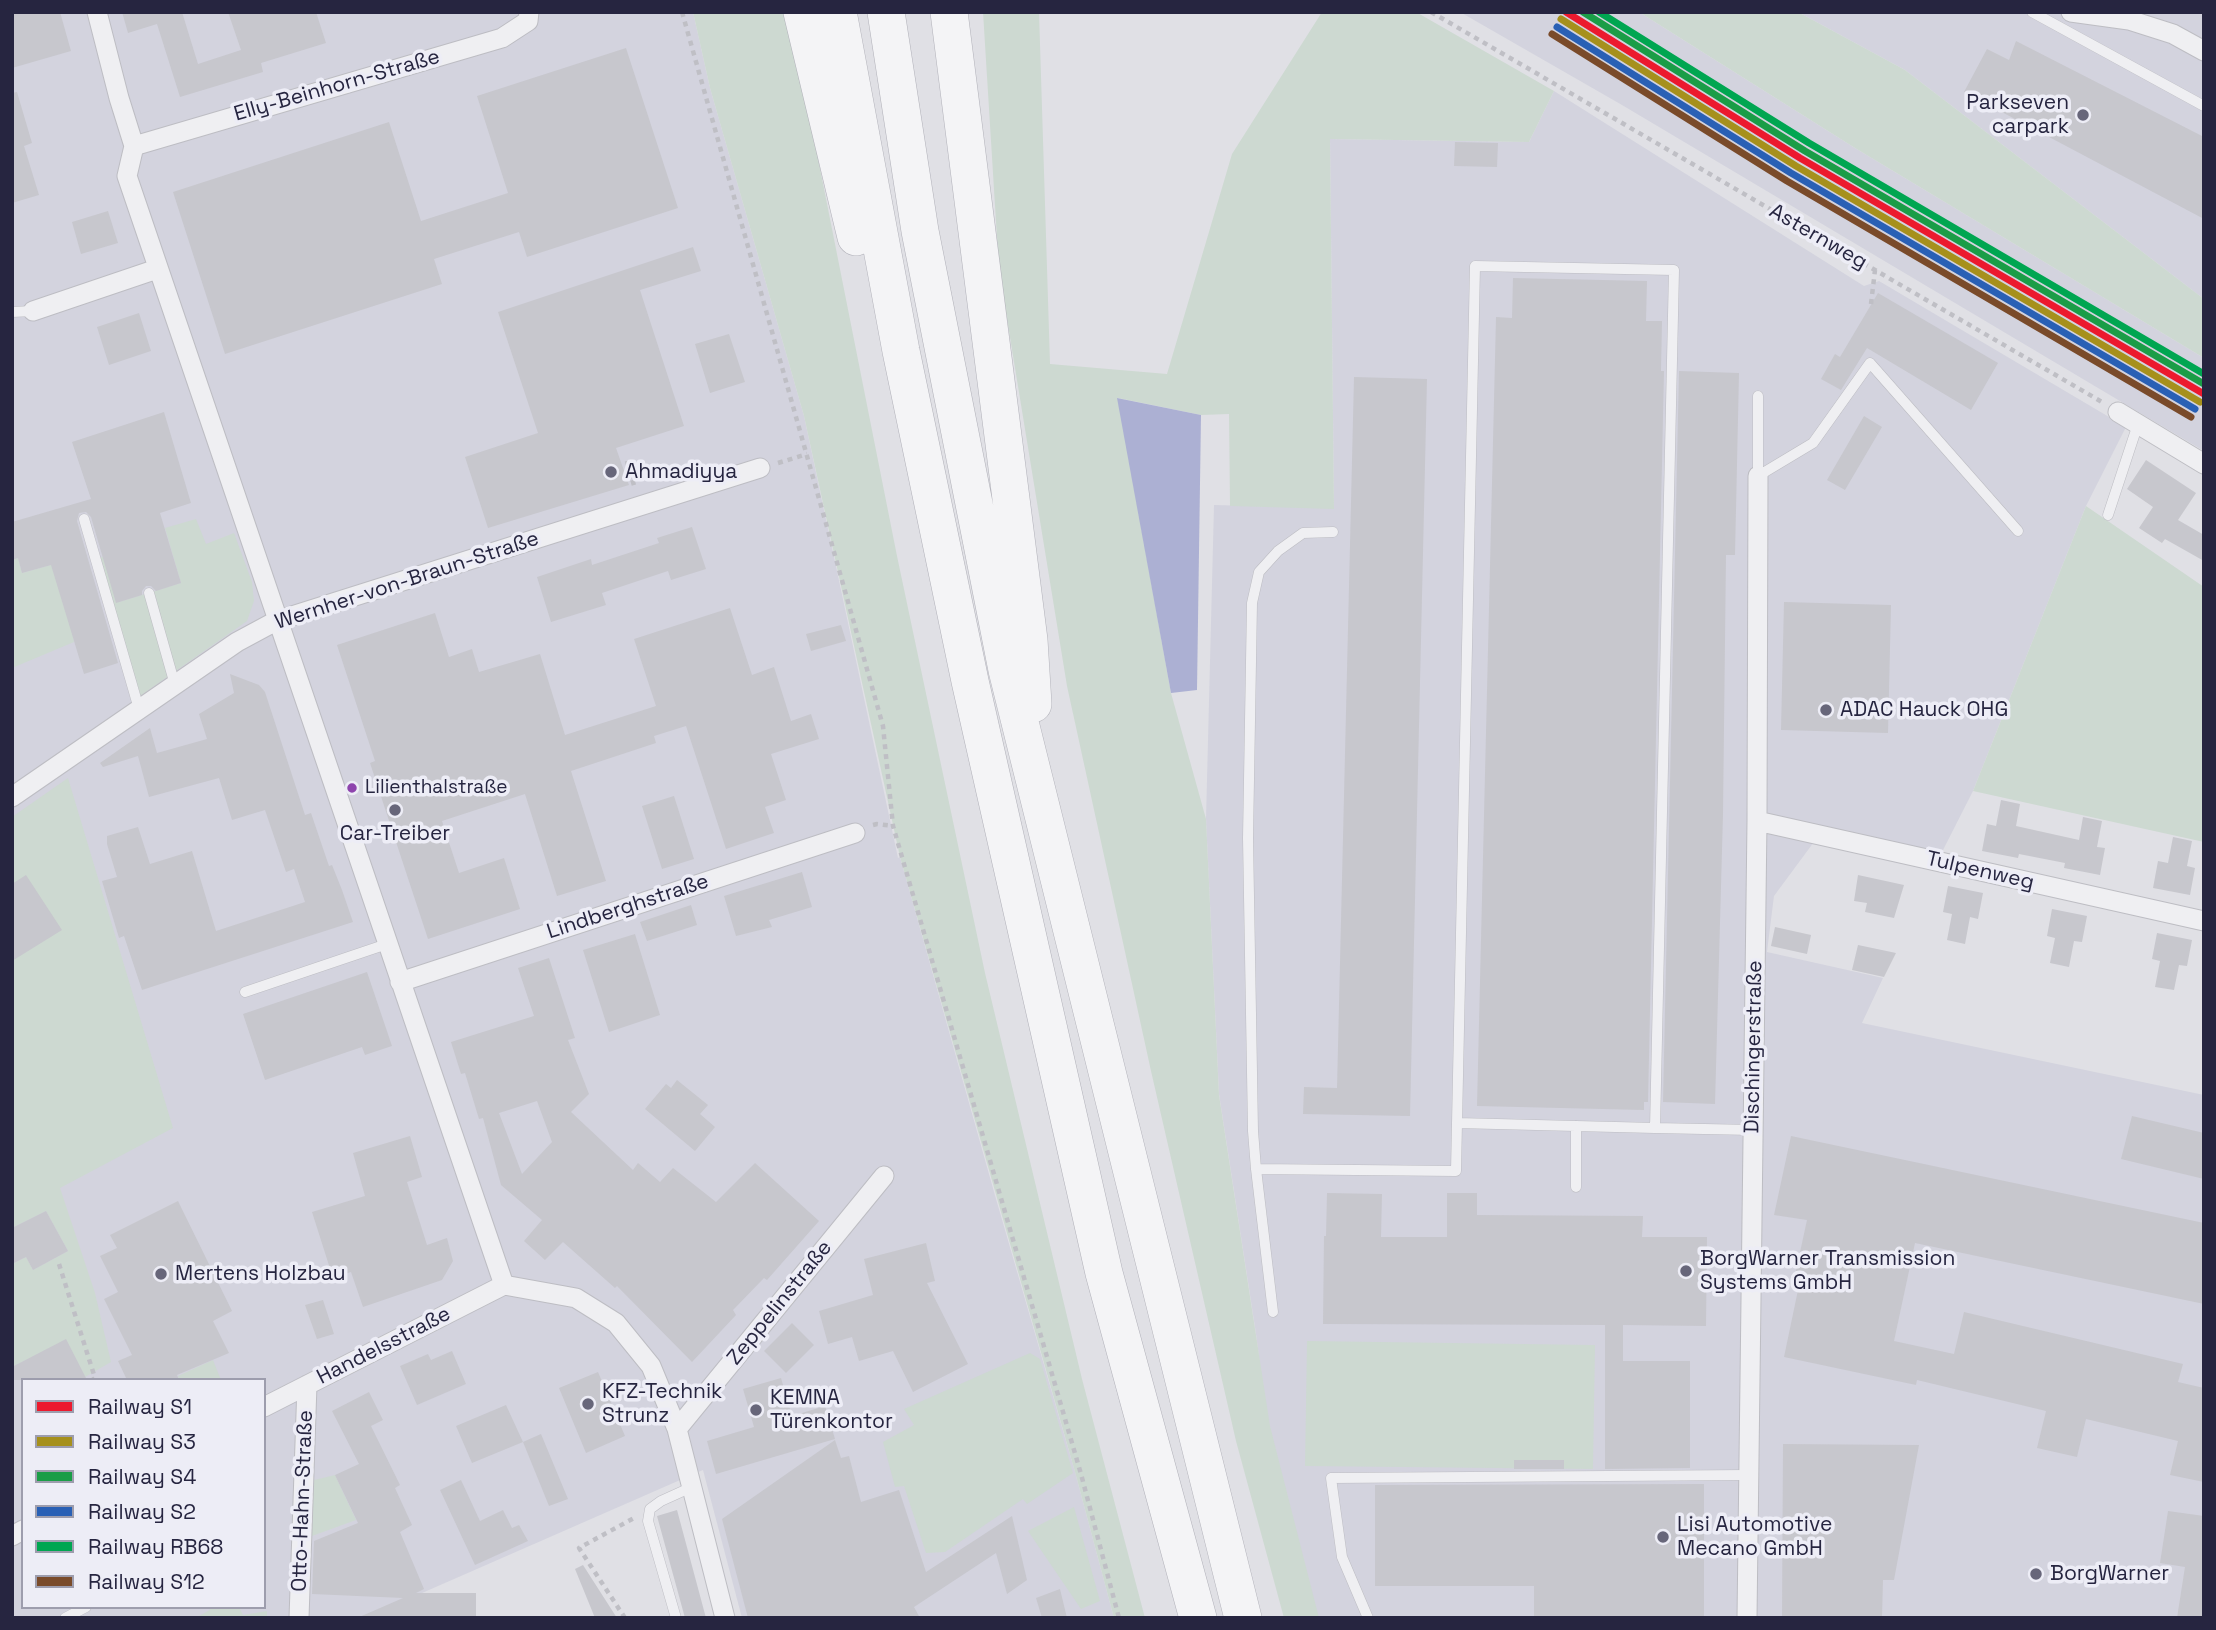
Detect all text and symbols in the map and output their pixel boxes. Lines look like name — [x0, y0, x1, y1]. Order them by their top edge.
street label: Elly-Beinhorn-Straße — [231, 45, 443, 127]
place label: Parkseven carpark — [1966, 90, 2069, 140]
marker: Parkseven carpark — [2075, 107, 2091, 123]
street label: Asternweg — [1765, 199, 1871, 275]
place label: Ahmadiyya — [625, 459, 737, 485]
marker: Ahmadiyya — [603, 464, 619, 480]
street label: Wernher-von-Braun-Straße — [272, 526, 542, 636]
place label: ADAC Hauck OHG — [1840, 697, 2008, 723]
marker: ADAC Hauck OHG — [1818, 702, 1834, 718]
place label: Lilienthalstraße — [365, 777, 507, 799]
marker: Lilienthalstraße — [345, 781, 359, 795]
marker: Car-Treiber — [387, 802, 403, 818]
place label: Car-Treiber — [340, 821, 450, 847]
street label: Tulpenweg — [1924, 846, 2036, 896]
street label: Lindberghstraße — [544, 869, 712, 945]
street label: Dischingerstraße — [1740, 960, 1768, 1134]
street label: Zeppelinstraße — [722, 1236, 838, 1370]
place label: BorgWarner Transmission Systems GmbH — [1700, 1246, 1955, 1296]
place label: Mertens Holzbau — [175, 1261, 346, 1287]
marker: BorgWarner Transmission Systems GmbH — [1678, 1263, 1694, 1279]
marker: Mertens Holzbau — [153, 1266, 169, 1282]
street label: Handelsstraße — [313, 1301, 455, 1391]
legend — [21, 1378, 266, 1609]
place label: KFZ-Technik Strunz — [602, 1379, 722, 1429]
place label: KEMNA Türenkontor — [770, 1385, 893, 1435]
text: Railway S1 — [88, 1393, 192, 1420]
marker: KFZ-Technik Strunz — [580, 1396, 596, 1412]
marker: KEMNA Türenkontor — [748, 1402, 764, 1418]
street label: Otto-Hahn-Straße — [287, 1410, 319, 1592]
text: Railway S3 — [88, 1428, 196, 1455]
text: Railway S4 — [88, 1463, 196, 1490]
text: Railway S2 — [88, 1498, 196, 1525]
place label: Lisi Automotive Mecano GmbH — [1677, 1512, 1832, 1562]
marker: Lisi Automotive Mecano GmbH — [1655, 1529, 1671, 1545]
text: Railway RB68 — [88, 1533, 223, 1560]
place label: BorgWarner — [2050, 1561, 2169, 1587]
marker: BorgWarner — [2028, 1566, 2044, 1582]
text: Railway S12 — [88, 1568, 205, 1595]

